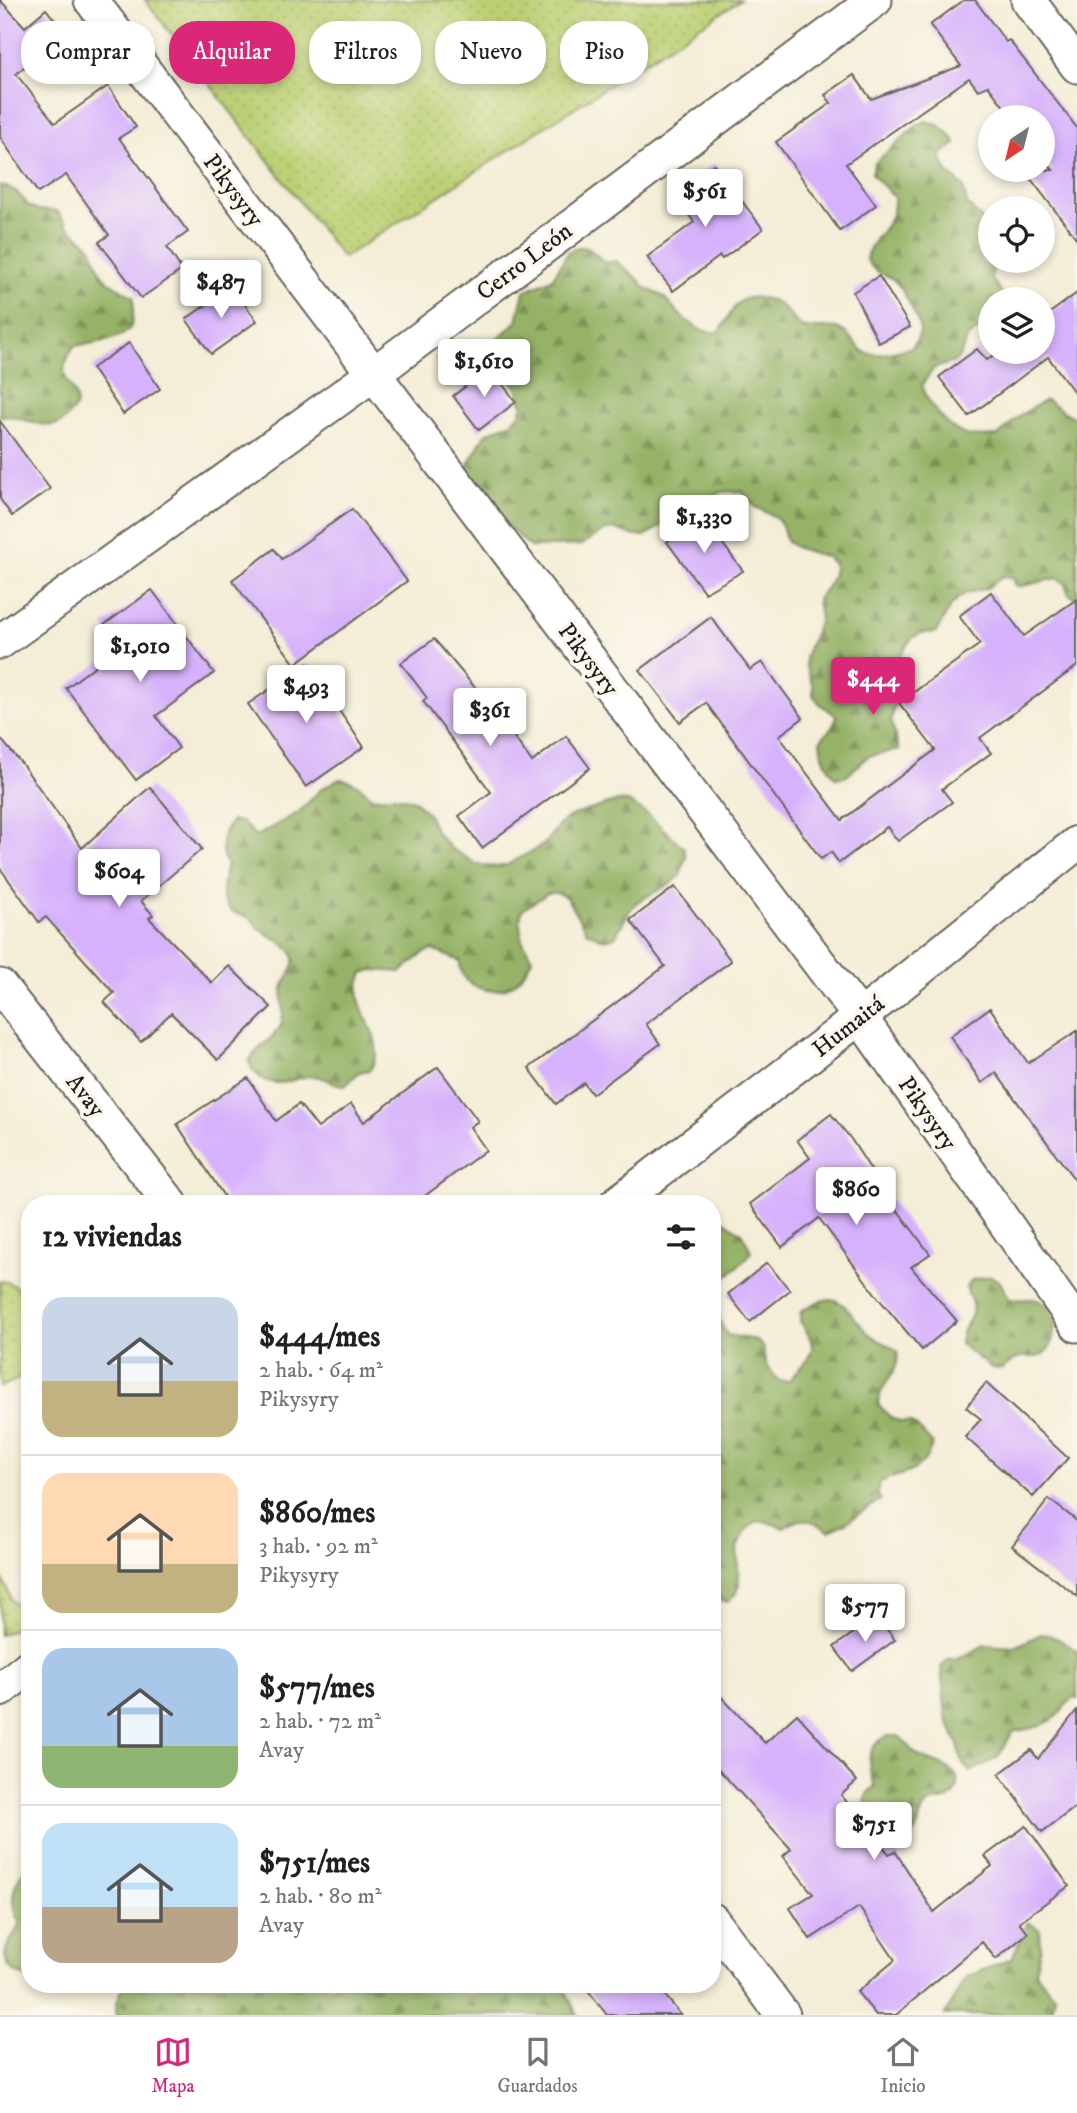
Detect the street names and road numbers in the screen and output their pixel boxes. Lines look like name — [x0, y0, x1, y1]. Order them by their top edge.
street label: Pikysyry — [196, 148, 271, 233]
street label: Cerro León — [471, 216, 579, 307]
street label: Pikysyry — [551, 617, 626, 702]
street label: Humaitá — [806, 989, 891, 1064]
street label: Avay — [59, 1068, 112, 1124]
street label: Pikysyry — [891, 1071, 964, 1157]

